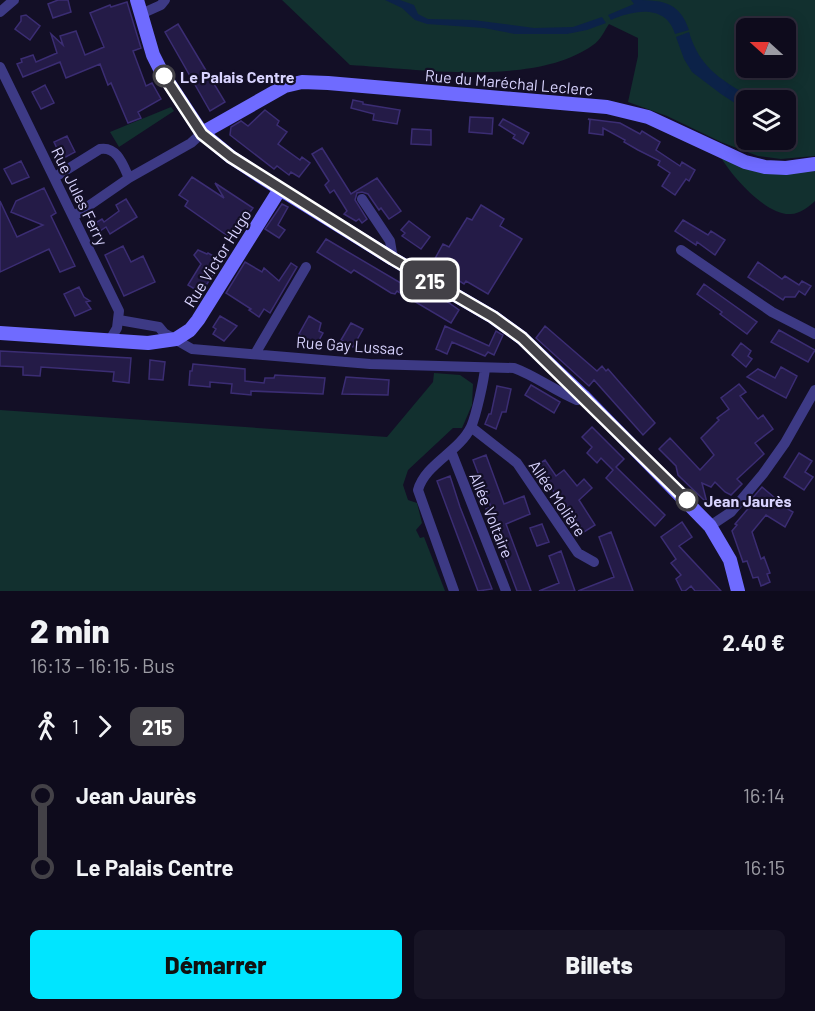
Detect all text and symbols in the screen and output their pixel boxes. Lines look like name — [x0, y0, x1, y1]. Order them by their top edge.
north arrow — [736, 18, 796, 78]
map controls — [736, 18, 796, 150]
marker: Le Palais Centre — [153, 65, 175, 87]
street label: Rue du Maréchal Leclerc — [424, 65, 594, 99]
place label: Le Palais Centre — [180, 67, 295, 86]
button: layers — [736, 90, 796, 150]
street label: Rue Jules Ferry — [48, 144, 112, 249]
street label: Rue Victor Hugo — [179, 206, 255, 310]
line badge: 215 — [396, 260, 464, 300]
text: 215 — [415, 268, 445, 293]
street label: Rue Gay Lussac — [296, 332, 404, 358]
street label: Allée Molière — [526, 456, 590, 540]
street label: Allée Voltaire — [466, 469, 518, 561]
marker: Jean Jaurès — [676, 489, 698, 511]
place label: Jean Jaurès — [704, 491, 791, 510]
text: 2 min — [30, 610, 110, 650]
text: 2.40 € — [723, 629, 785, 655]
text: 16:13 – 16:15 · Bus — [30, 653, 175, 677]
icon: walk — [30, 710, 63, 743]
icon: forward — [88, 710, 121, 743]
text: 1 — [72, 714, 79, 738]
text: 215 — [142, 714, 172, 739]
text: Jean Jaurès — [76, 782, 196, 808]
text: 16:14 — [743, 783, 785, 807]
text: Le Palais Centre — [76, 854, 234, 880]
text: 16:15 — [744, 855, 785, 879]
button: Démarrer — [30, 930, 402, 999]
button: Billets — [414, 930, 785, 999]

